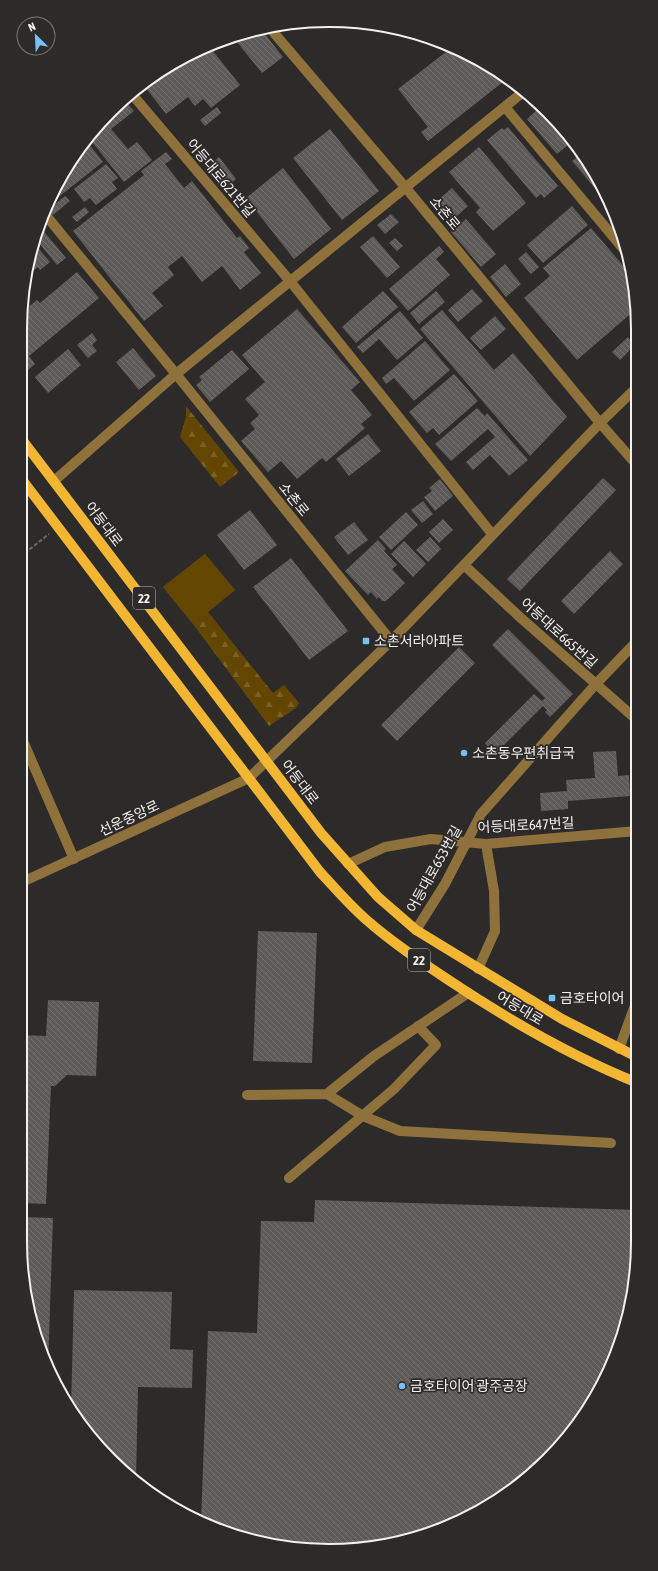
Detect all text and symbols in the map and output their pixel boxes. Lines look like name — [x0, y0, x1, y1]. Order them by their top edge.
north arrow — [16, 16, 56, 56]
text: N — [27, 20, 37, 34]
street label: 어등대로621번길 — [184, 136, 258, 220]
street label: 소촌로 — [426, 193, 464, 233]
street label: 소촌로 — [276, 479, 312, 519]
street label: 어등대로 — [82, 499, 126, 549]
road number: 22 — [133, 587, 155, 609]
street label: 어등대로665번길 — [518, 595, 600, 671]
place label: 소촌서라아파트 — [374, 633, 464, 649]
marker: 소촌서라아파트 — [361, 636, 371, 646]
place label: 소촌동우편취급국 — [472, 745, 575, 761]
marker: 소촌동우편취급국 — [459, 748, 469, 758]
street label: 어등대로 — [278, 757, 322, 807]
street label: 선운중앙로 — [96, 797, 162, 839]
street label: 어등대로647번길 — [477, 814, 575, 836]
street label: 어등대로653번길 — [403, 823, 465, 915]
road number: 22 — [408, 949, 430, 971]
street label: 어등대로 — [494, 988, 546, 1028]
place label: 금호타이어 — [560, 990, 624, 1006]
marker: 금호타이어 — [547, 993, 557, 1003]
place label: 금호타이어 광주공장 — [410, 1378, 528, 1394]
marker: 금호타이어 광주공장 — [397, 1381, 407, 1391]

